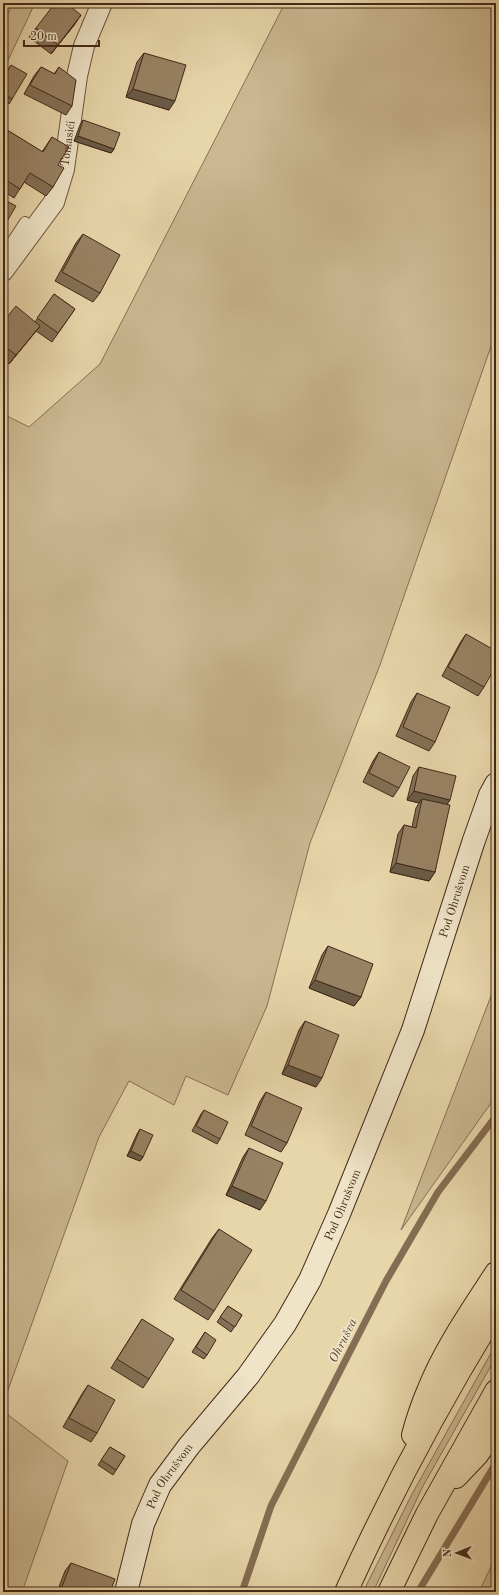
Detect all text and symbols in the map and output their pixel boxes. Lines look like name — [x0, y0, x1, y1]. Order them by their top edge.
scale bar — [24, 22, 99, 48]
text: 20 m — [30, 31, 57, 43]
street label: Tomasići — [59, 120, 78, 167]
street label: Pod Ohrušvom — [438, 863, 473, 939]
street label: Pod Ohrušvom — [323, 1167, 363, 1243]
water label: Ohrušva — [327, 1317, 360, 1365]
street label: Pod Ohrušvom — [145, 1441, 196, 1511]
north arrow — [437, 1533, 477, 1573]
text: N — [443, 1548, 454, 1557]

